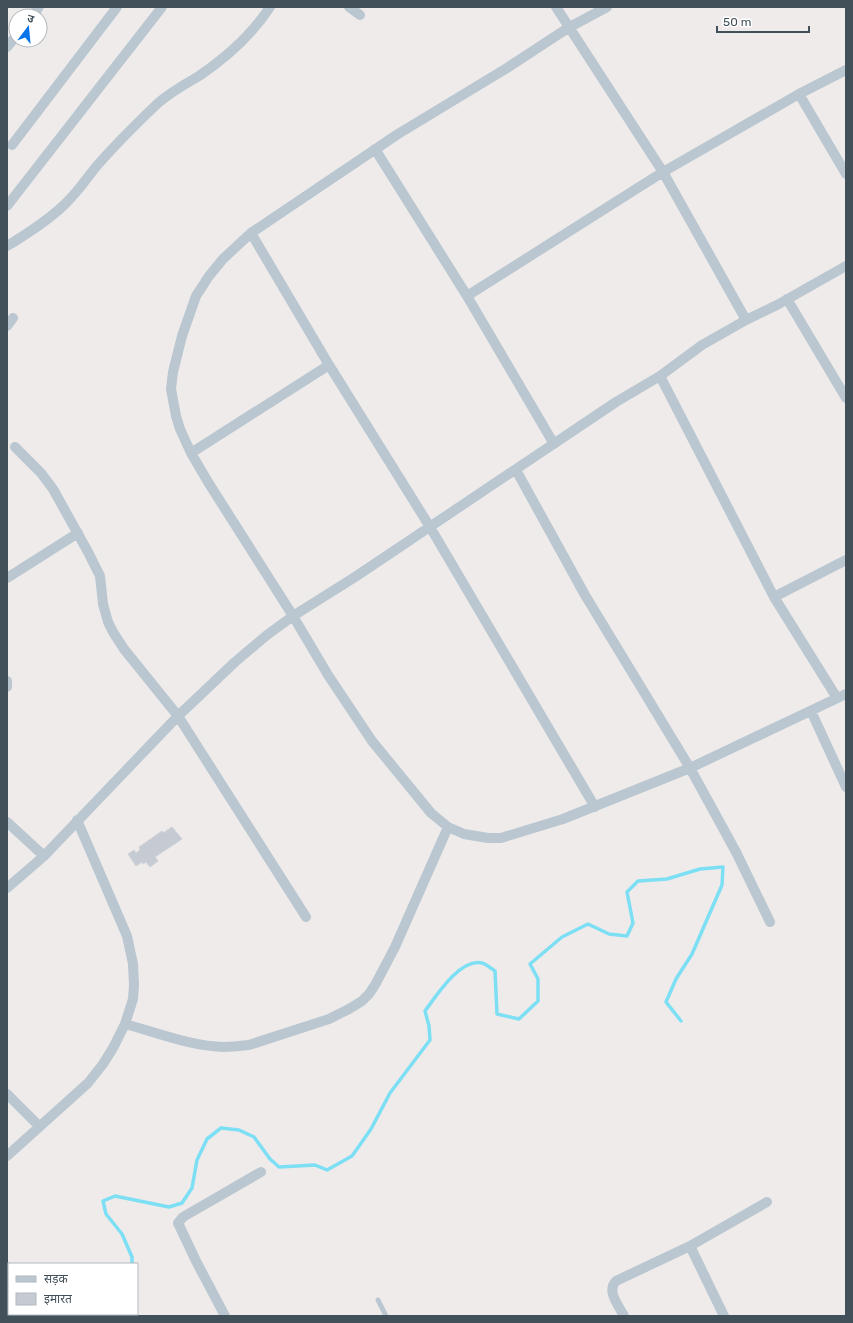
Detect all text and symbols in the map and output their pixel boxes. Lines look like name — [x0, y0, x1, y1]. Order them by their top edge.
north arrow — [8, 8, 48, 48]
scale bar — [717, 8, 809, 34]
text: उ — [26, 12, 36, 26]
text: 50 m — [723, 15, 751, 29]
legend — [8, 1263, 138, 1315]
text: सड़क — [44, 1272, 69, 1286]
text: इमारत — [44, 1292, 73, 1306]

